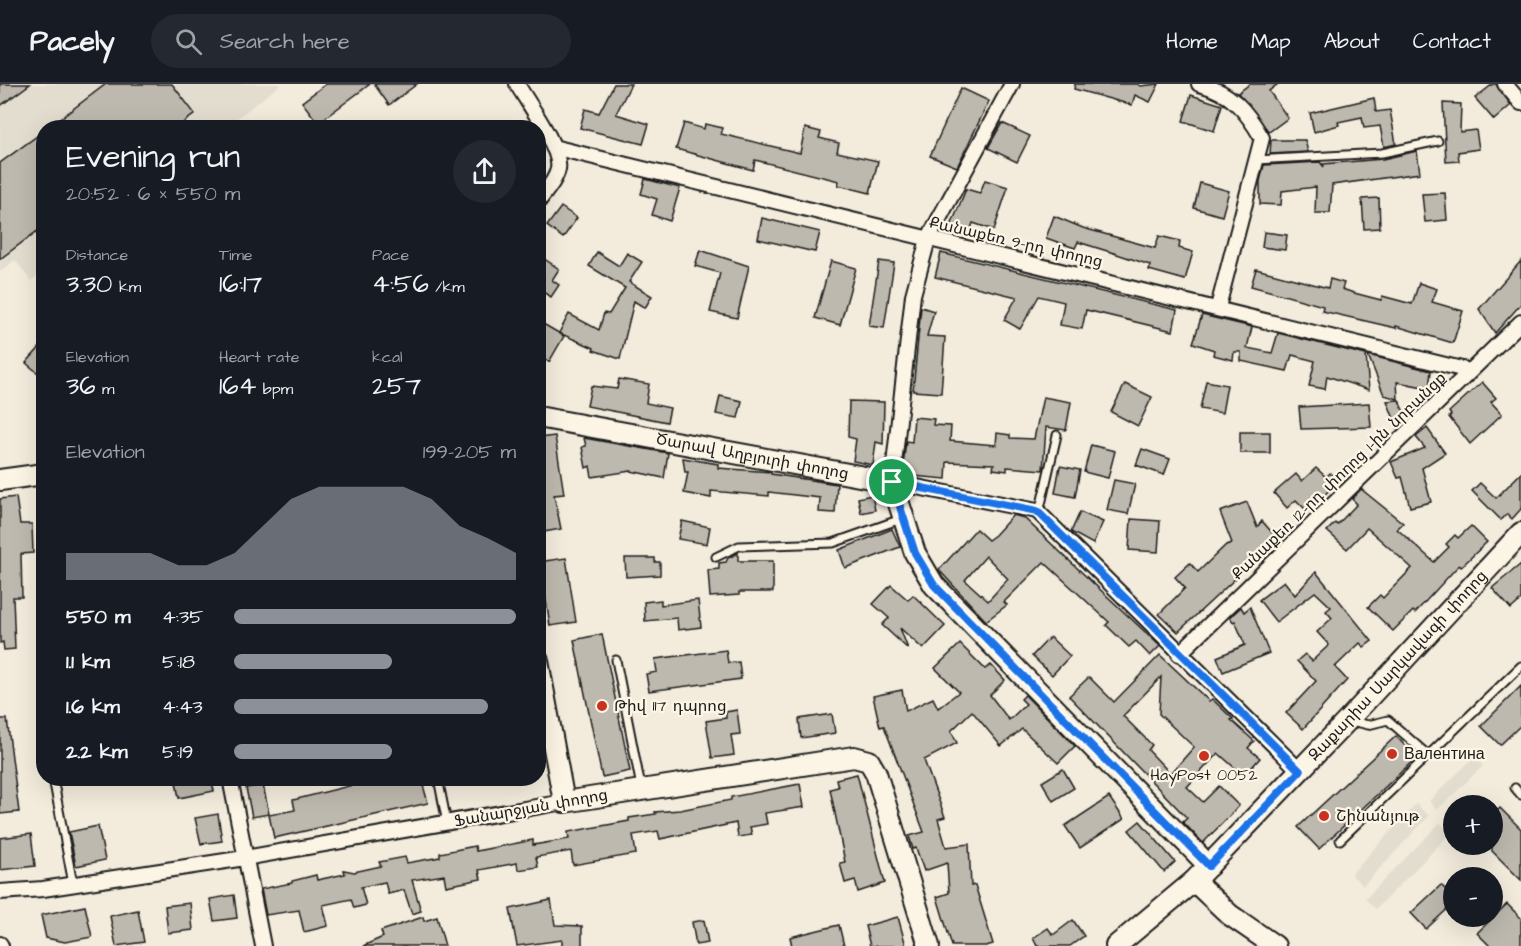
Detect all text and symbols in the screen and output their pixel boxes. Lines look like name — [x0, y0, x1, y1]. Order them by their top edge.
search box — [151, 14, 571, 68]
text: Pacely — [30, 22, 115, 61]
icon: search — [172, 25, 205, 58]
text: Search here — [220, 26, 350, 57]
text: Home — [1166, 27, 1218, 56]
text: Map — [1251, 27, 1291, 56]
text: About — [1324, 27, 1380, 56]
text: Contact — [1413, 27, 1491, 56]
text: Evening run — [66, 134, 240, 180]
button: share — [453, 140, 516, 203]
text: 20:52 · 6 × 550 m — [66, 180, 240, 208]
street label: Քանաքեռ 9-րդ փողոց — [927, 211, 1105, 273]
text: Distance — [66, 244, 128, 266]
text: Time — [219, 244, 253, 266]
text: Pace — [372, 244, 409, 266]
text: 3.30 — [66, 266, 113, 302]
text: 16:17 — [219, 266, 262, 302]
text: 4:56 — [372, 266, 429, 302]
text: km — [113, 276, 141, 298]
text: /km — [429, 276, 465, 298]
text: Elevation — [66, 346, 129, 368]
text: Heart rate — [219, 346, 299, 368]
text: kcal — [372, 346, 403, 368]
street label: Քանաքեռ 12-րդ փողոց 1-ին նրբանցք — [1227, 367, 1451, 585]
text: 36 — [66, 368, 96, 404]
text: 164 — [219, 368, 256, 404]
text: 257 — [372, 368, 421, 404]
text: m — [96, 378, 114, 400]
text: bpm — [256, 378, 293, 400]
street label: Ծարավ Աղբյուրի փողոց — [654, 428, 851, 485]
text: Elevation — [66, 438, 145, 466]
text: 199–205 m — [423, 438, 516, 466]
pin — [866, 456, 917, 507]
icon: arrive — [875, 465, 908, 498]
street label: Զաքարիա Սարկավագի փողոց — [1303, 565, 1492, 766]
text: 550 m — [66, 603, 131, 631]
text: 4:35 — [162, 603, 203, 631]
text: 1.1 km — [66, 648, 110, 676]
text: 5:18 — [162, 648, 195, 676]
text: 1.6 km — [66, 693, 120, 721]
text: 4:43 — [162, 693, 203, 721]
place label: Թիվ 117 դպրոց — [614, 695, 727, 717]
marker: Թիվ 117 դպրոց — [595, 699, 609, 713]
text: 2.2 km — [66, 738, 128, 766]
text: 5:19 — [162, 738, 193, 766]
place label: Валентина — [1404, 743, 1485, 765]
marker: Валентина — [1385, 747, 1399, 761]
marker: HayPost 0052 — [1197, 749, 1211, 763]
place label: HayPost 0052 — [1150, 764, 1258, 787]
street label: Ֆանարջյան փողոց — [452, 784, 610, 832]
map controls — [1443, 795, 1503, 927]
button: + — [1443, 795, 1503, 855]
place label: Շինանյութ — [1336, 805, 1420, 827]
marker: Շինանյութ — [1317, 809, 1331, 823]
button: − — [1443, 867, 1503, 927]

